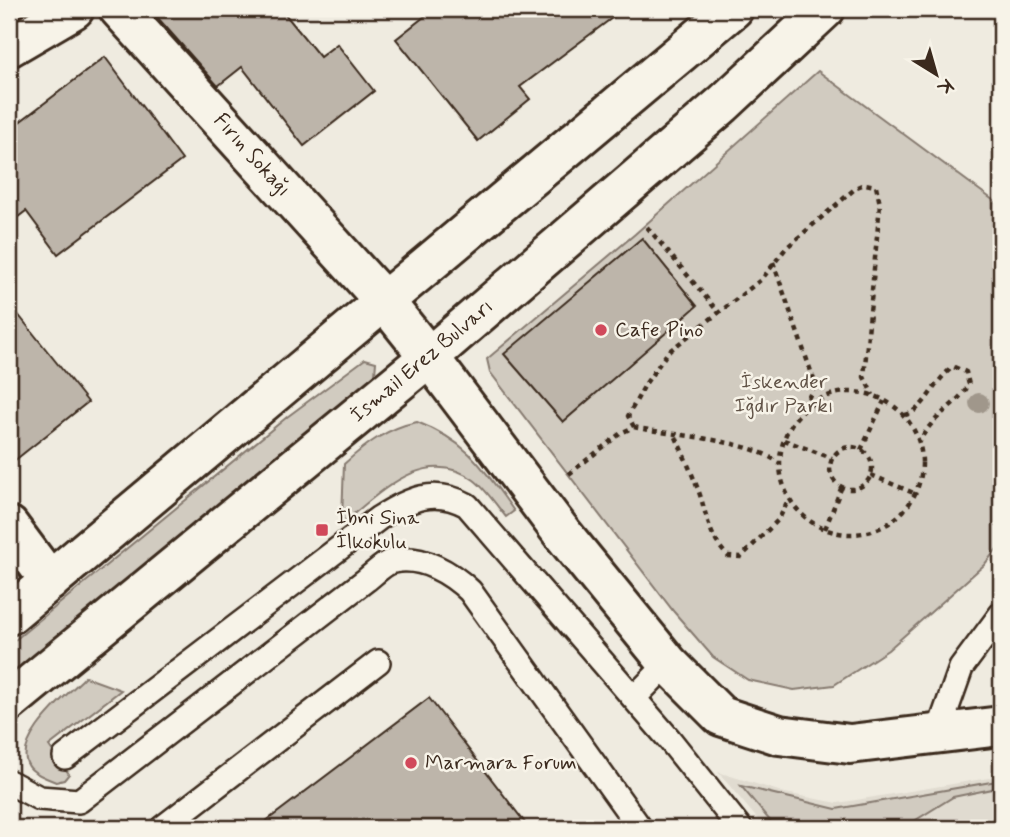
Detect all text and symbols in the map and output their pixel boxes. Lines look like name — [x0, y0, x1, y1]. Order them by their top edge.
north arrow — [902, 38, 972, 108]
text: K — [932, 72, 958, 101]
street label: Fırın Sokağı — [207, 107, 297, 203]
street label: İsmail Erez Bulvarı — [345, 293, 499, 429]
place label: Cafe Pino — [615, 316, 703, 344]
marker: Cafe Pino — [593, 322, 609, 338]
park label: İskender Iğdır Parkı — [734, 368, 834, 420]
place label: İbni Sina İlkokulu — [336, 504, 420, 556]
marker: İbni Sina İlkokulu — [314, 522, 330, 538]
place label: Marmara Forum — [425, 749, 577, 777]
marker: Marmara Forum — [403, 755, 419, 771]

